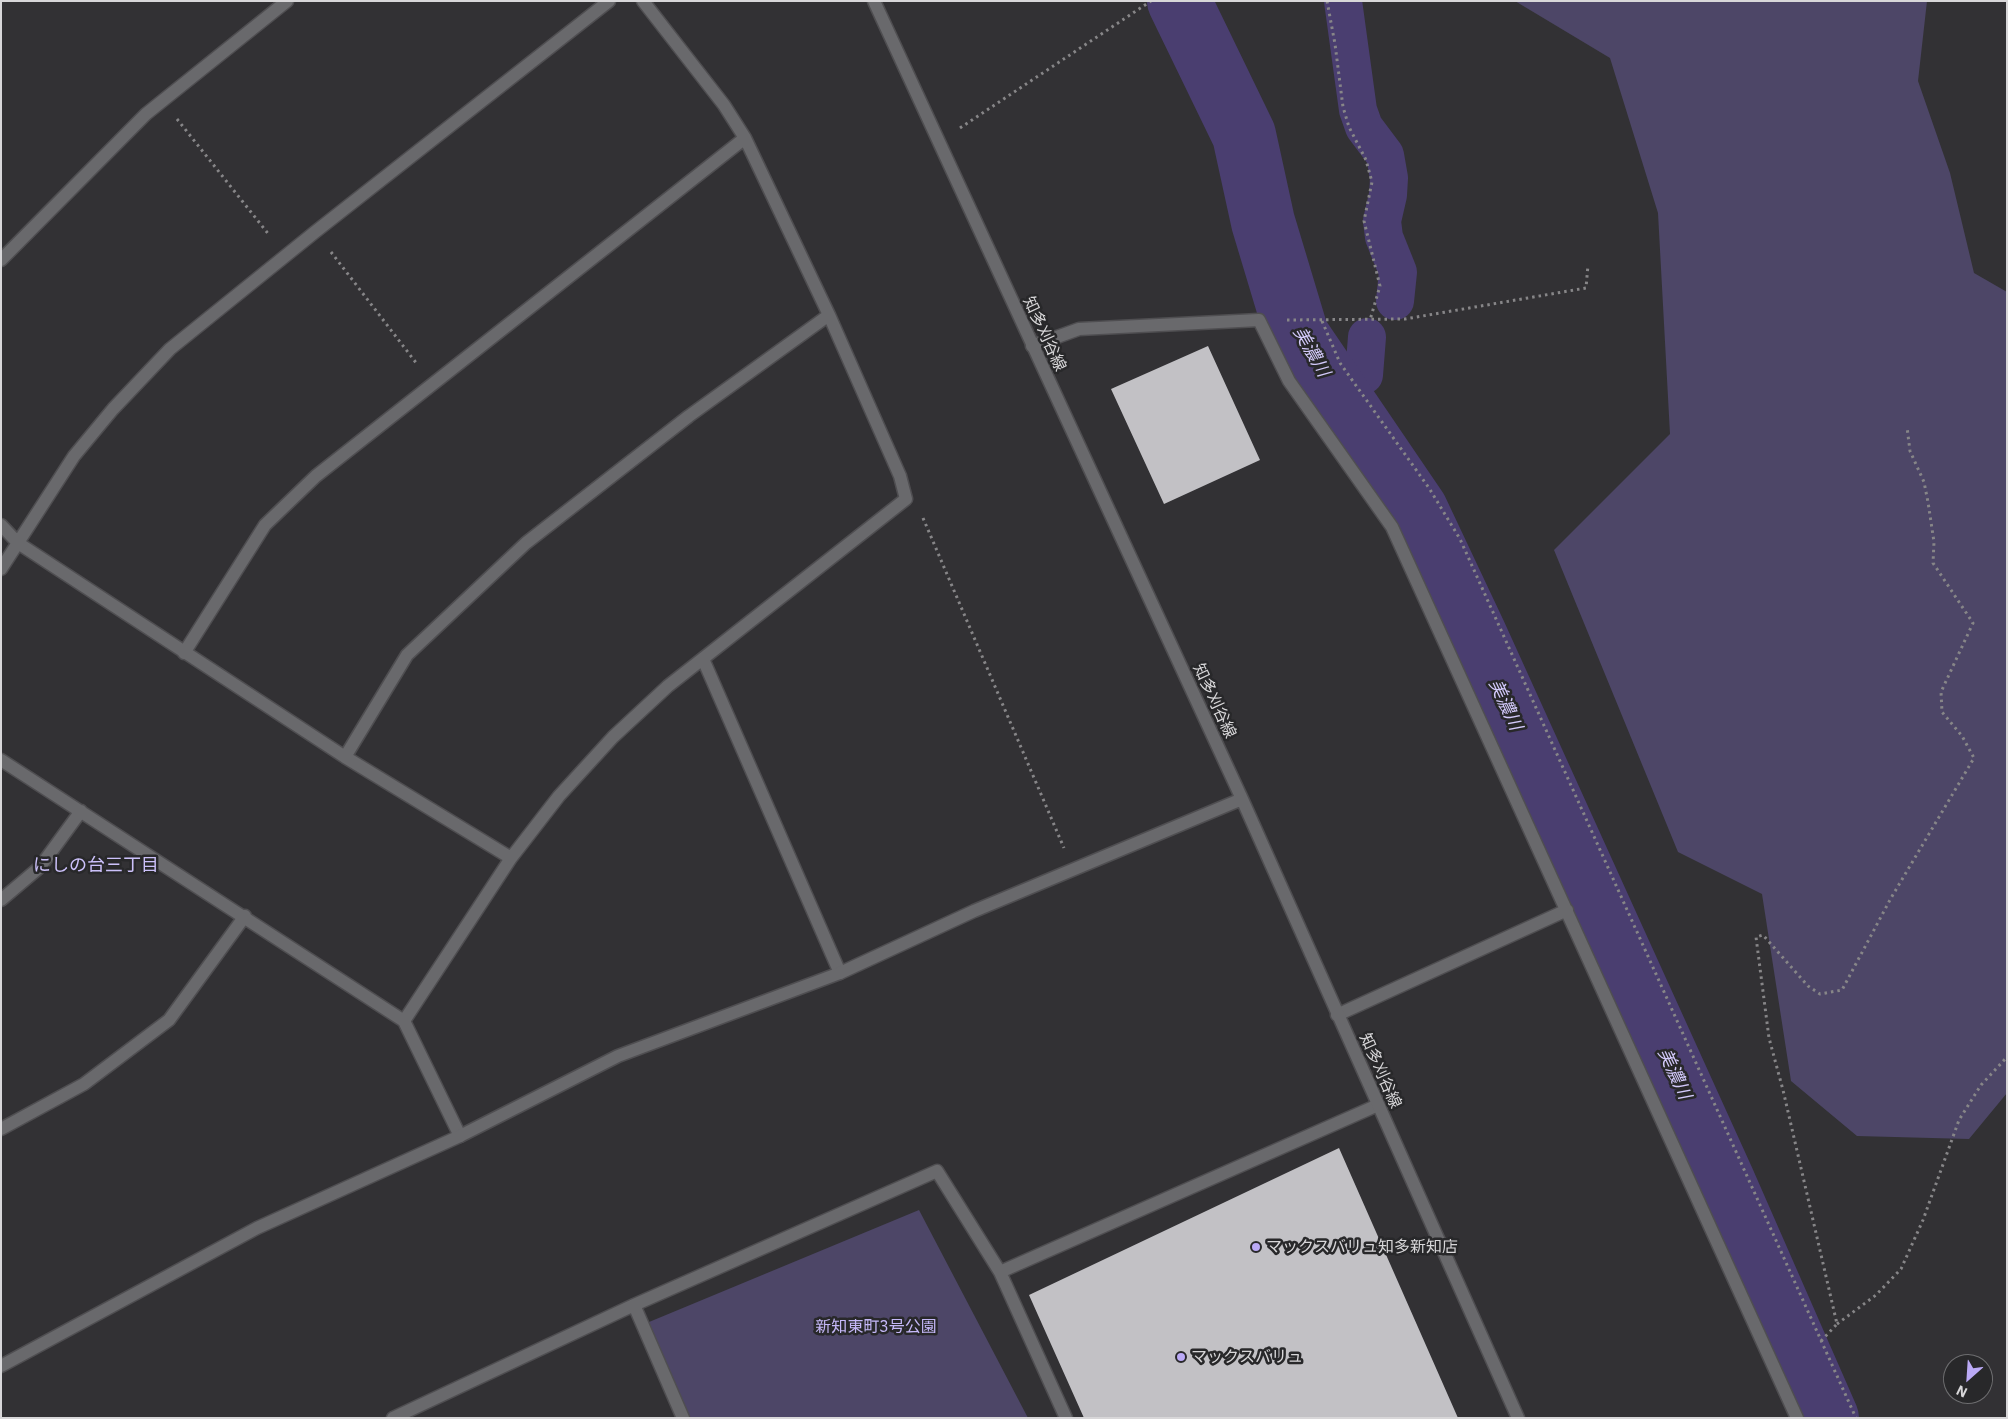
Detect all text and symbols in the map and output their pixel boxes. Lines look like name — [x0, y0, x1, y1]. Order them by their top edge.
street label: 知多刈谷線 — [1018, 294, 1070, 374]
water label: 美濃川 — [1288, 323, 1334, 381]
street label: 知多刈谷線 — [1188, 661, 1240, 741]
water label: 美濃川 — [1484, 676, 1526, 734]
district label: にしの台三丁目 — [33, 855, 159, 877]
street label: 知多刈谷線 — [1355, 1031, 1405, 1111]
water label: 美濃川 — [1653, 1045, 1695, 1103]
place label: マックスバリュ知多新知店 — [1266, 1237, 1458, 1257]
marker: マックスバリュ知多新知店 — [1250, 1241, 1262, 1253]
park label: 新知東町3号公園 — [815, 1317, 937, 1337]
place label: マックスバリュ — [1191, 1347, 1303, 1367]
marker: マックスバリュ — [1175, 1351, 1187, 1363]
north arrow — [1943, 1354, 1993, 1404]
text: N — [1953, 1381, 1970, 1402]

